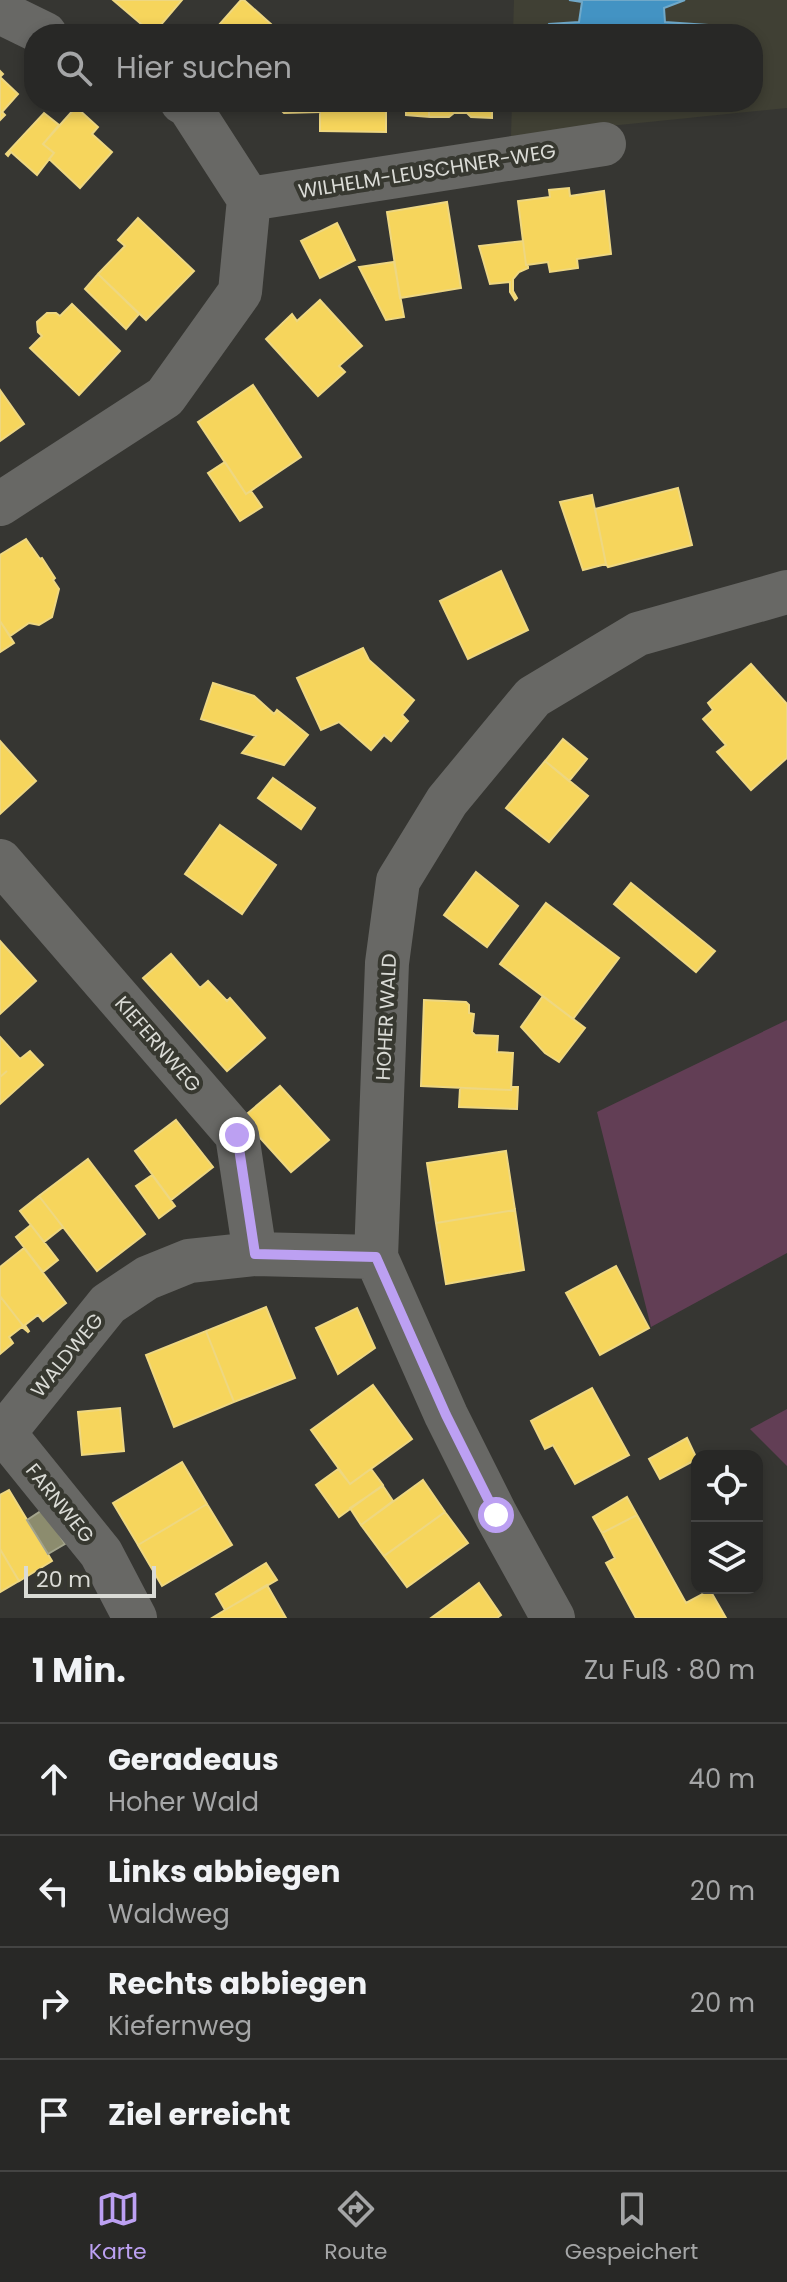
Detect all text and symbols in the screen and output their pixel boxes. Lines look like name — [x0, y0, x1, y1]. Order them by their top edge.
search box — [24, 24, 763, 112]
icon: search — [52, 46, 96, 90]
text: Hier suchen — [116, 46, 292, 89]
street label: WILHELM-LEUSCHNER-WEG — [296, 137, 558, 205]
street label: HOHER WALD — [369, 953, 403, 1081]
street label: KIEFERNWEG — [108, 990, 208, 1098]
route end — [219, 1117, 255, 1153]
street label: WALDWEG — [24, 1307, 110, 1403]
map controls — [691, 1450, 763, 1594]
button: locate — [691, 1450, 763, 1522]
street label: FARNWEG — [19, 1457, 101, 1549]
route start — [478, 1497, 514, 1533]
button: layers — [691, 1522, 763, 1594]
scale bar — [24, 1562, 156, 1598]
text: 20 m — [36, 1564, 91, 1595]
text: 1 Min. — [32, 1646, 126, 1694]
text: Zu Fuß · 80 m — [584, 1652, 755, 1688]
text: Geradeaus — [108, 1738, 279, 1781]
icon: ahead — [32, 1757, 76, 1801]
text: 40 m — [689, 1761, 755, 1797]
text: Hoher Wald — [108, 1784, 259, 1820]
text: Links abbiegen — [108, 1850, 341, 1893]
icon: left — [32, 1869, 76, 1913]
text: 20 m — [690, 1873, 755, 1909]
text: Waldweg — [108, 1896, 230, 1932]
text: Rechts abbiegen — [108, 1962, 367, 2005]
icon: right — [32, 1981, 76, 2025]
text: 20 m — [690, 1985, 755, 2021]
text: Kiefernweg — [108, 2008, 252, 2044]
icon: arrive — [32, 2093, 76, 2137]
text: Ziel erreicht — [108, 2093, 290, 2136]
tab: Karte — [89, 2187, 147, 2268]
tab: Route — [324, 2187, 387, 2268]
tab: Gespeichert — [565, 2187, 698, 2268]

